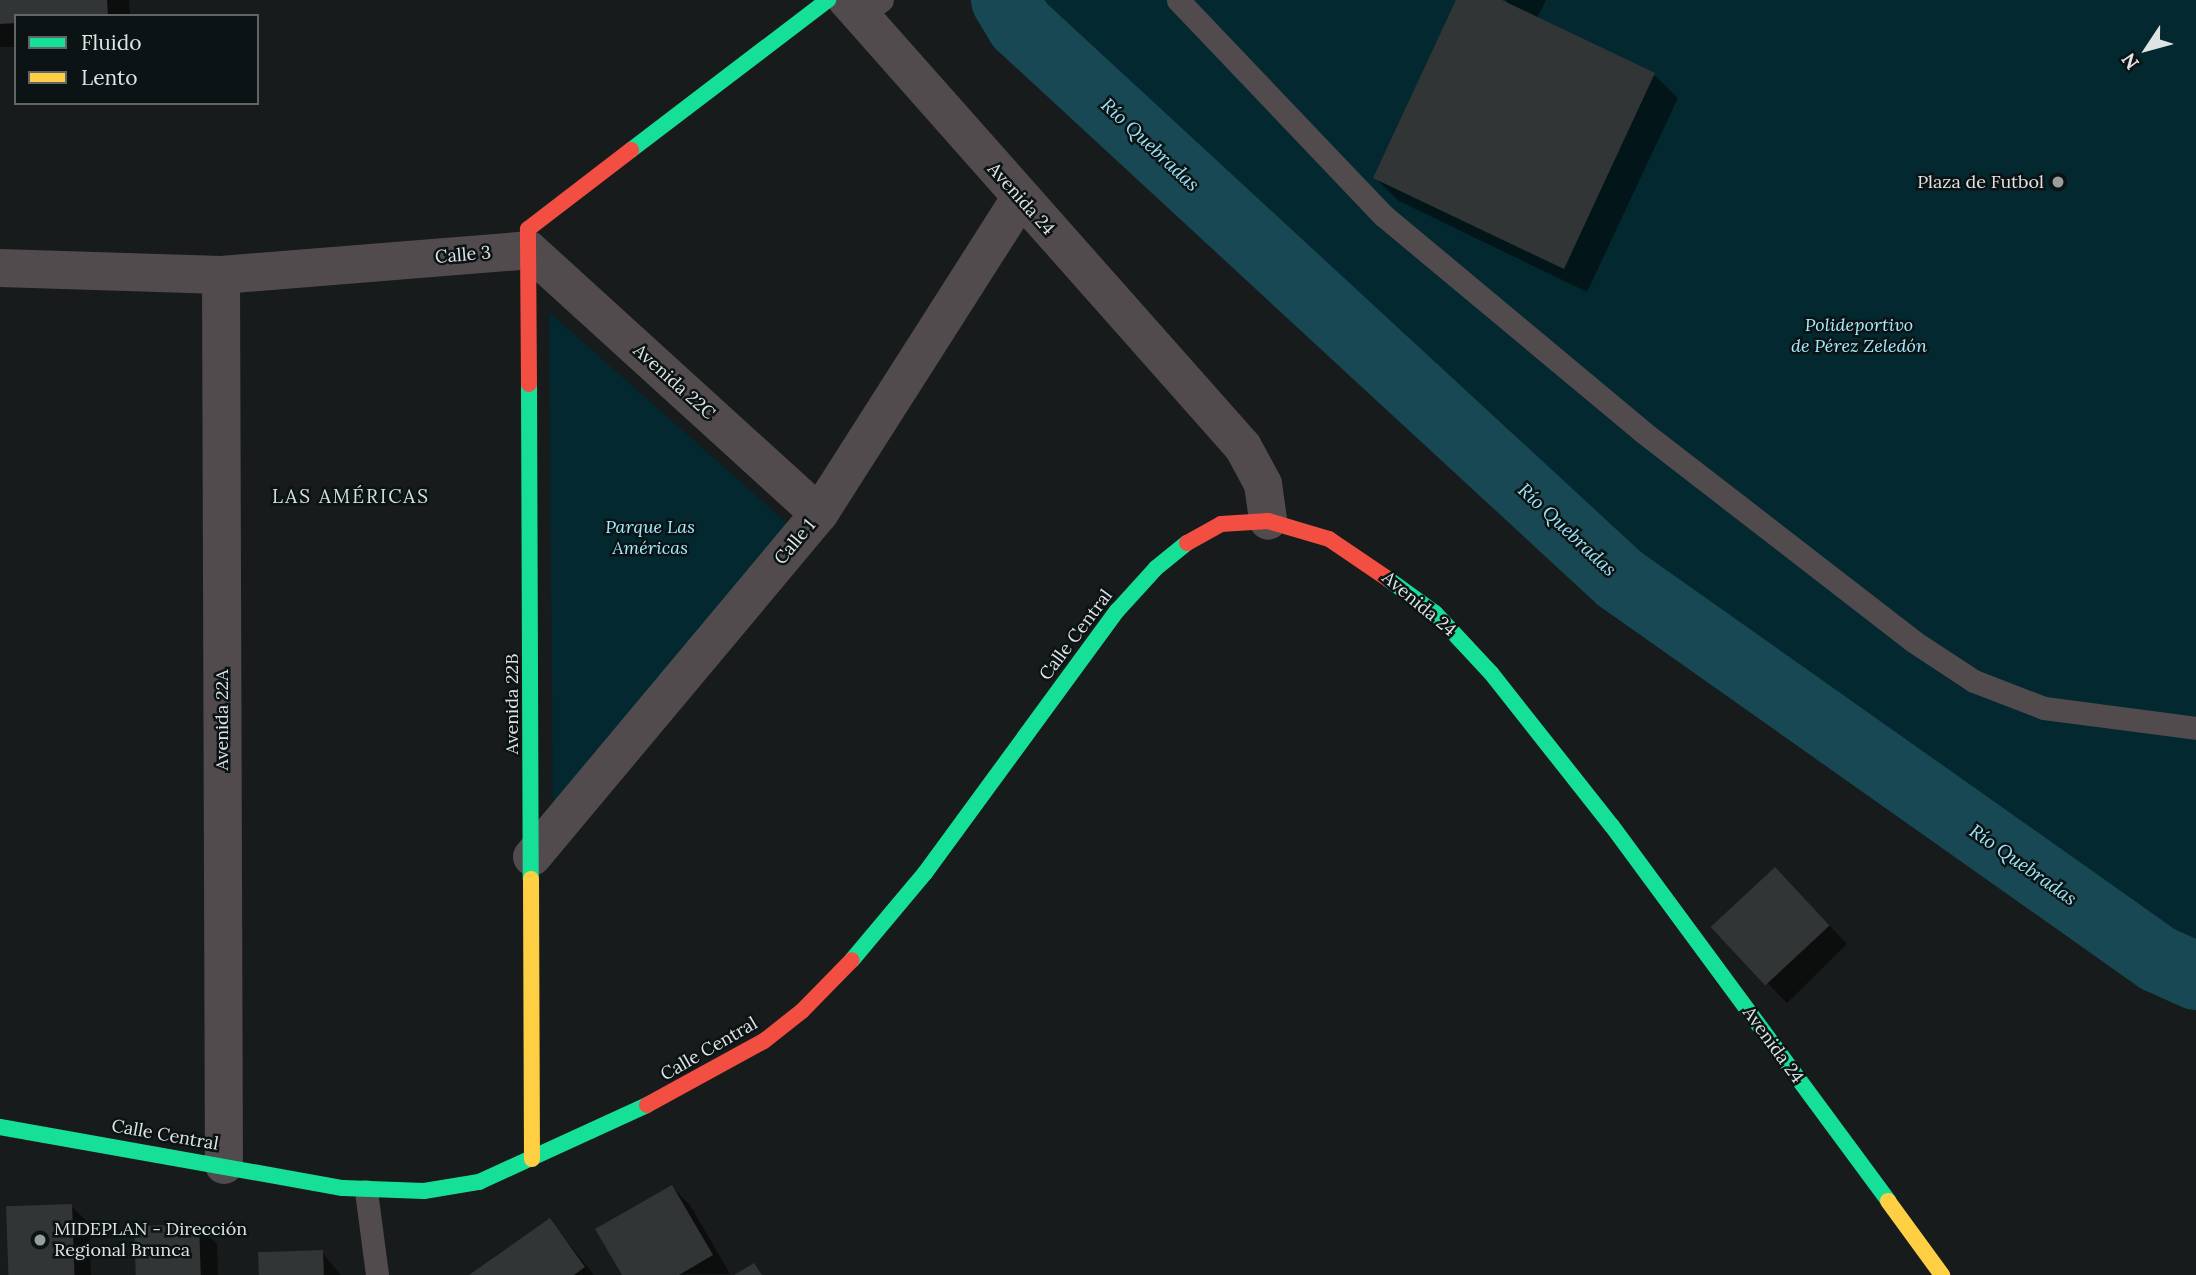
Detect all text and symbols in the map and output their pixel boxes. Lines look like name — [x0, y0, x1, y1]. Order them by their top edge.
legend — [14, 14, 259, 105]
north arrow — [2112, 14, 2182, 84]
text: Fluido — [81, 29, 142, 56]
text: N — [2116, 48, 2144, 74]
text: Lento — [81, 64, 138, 91]
water label: Río Quebradas — [1096, 94, 1204, 196]
street label: Avenida 24 — [983, 159, 1059, 239]
place label: Plaza de Futbol — [1917, 171, 2044, 193]
marker: Plaza de Futbol — [2050, 174, 2066, 190]
street label: Calle 3 — [434, 242, 492, 268]
park label: Polideportivo de Pérez Zeledón — [1791, 315, 1927, 358]
street label: Avenida 22C — [629, 340, 719, 424]
water label: Río Quebradas — [1513, 479, 1621, 581]
district label: LAS AMÉRICAS — [273, 486, 429, 508]
street label: Calle 1 — [770, 515, 820, 569]
park label: Parque Las Américas — [605, 517, 695, 560]
street label: Avenida 24 — [1378, 567, 1460, 641]
street label: Calle Central — [1035, 585, 1117, 685]
street label: Avenida 22B — [501, 654, 523, 754]
street label: Avenida 22A — [211, 669, 233, 771]
water label: Río Quebradas — [1965, 820, 2081, 910]
street label: Avenida 24 — [1738, 1002, 1808, 1088]
street label: Calle Central — [657, 1013, 761, 1085]
street label: Calle Central — [110, 1115, 220, 1155]
place label: MIDEPLAN - Dirección Regional Brunca — [54, 1219, 247, 1262]
marker: MIDEPLAN - Dirección Regional Brunca — [32, 1232, 48, 1248]

